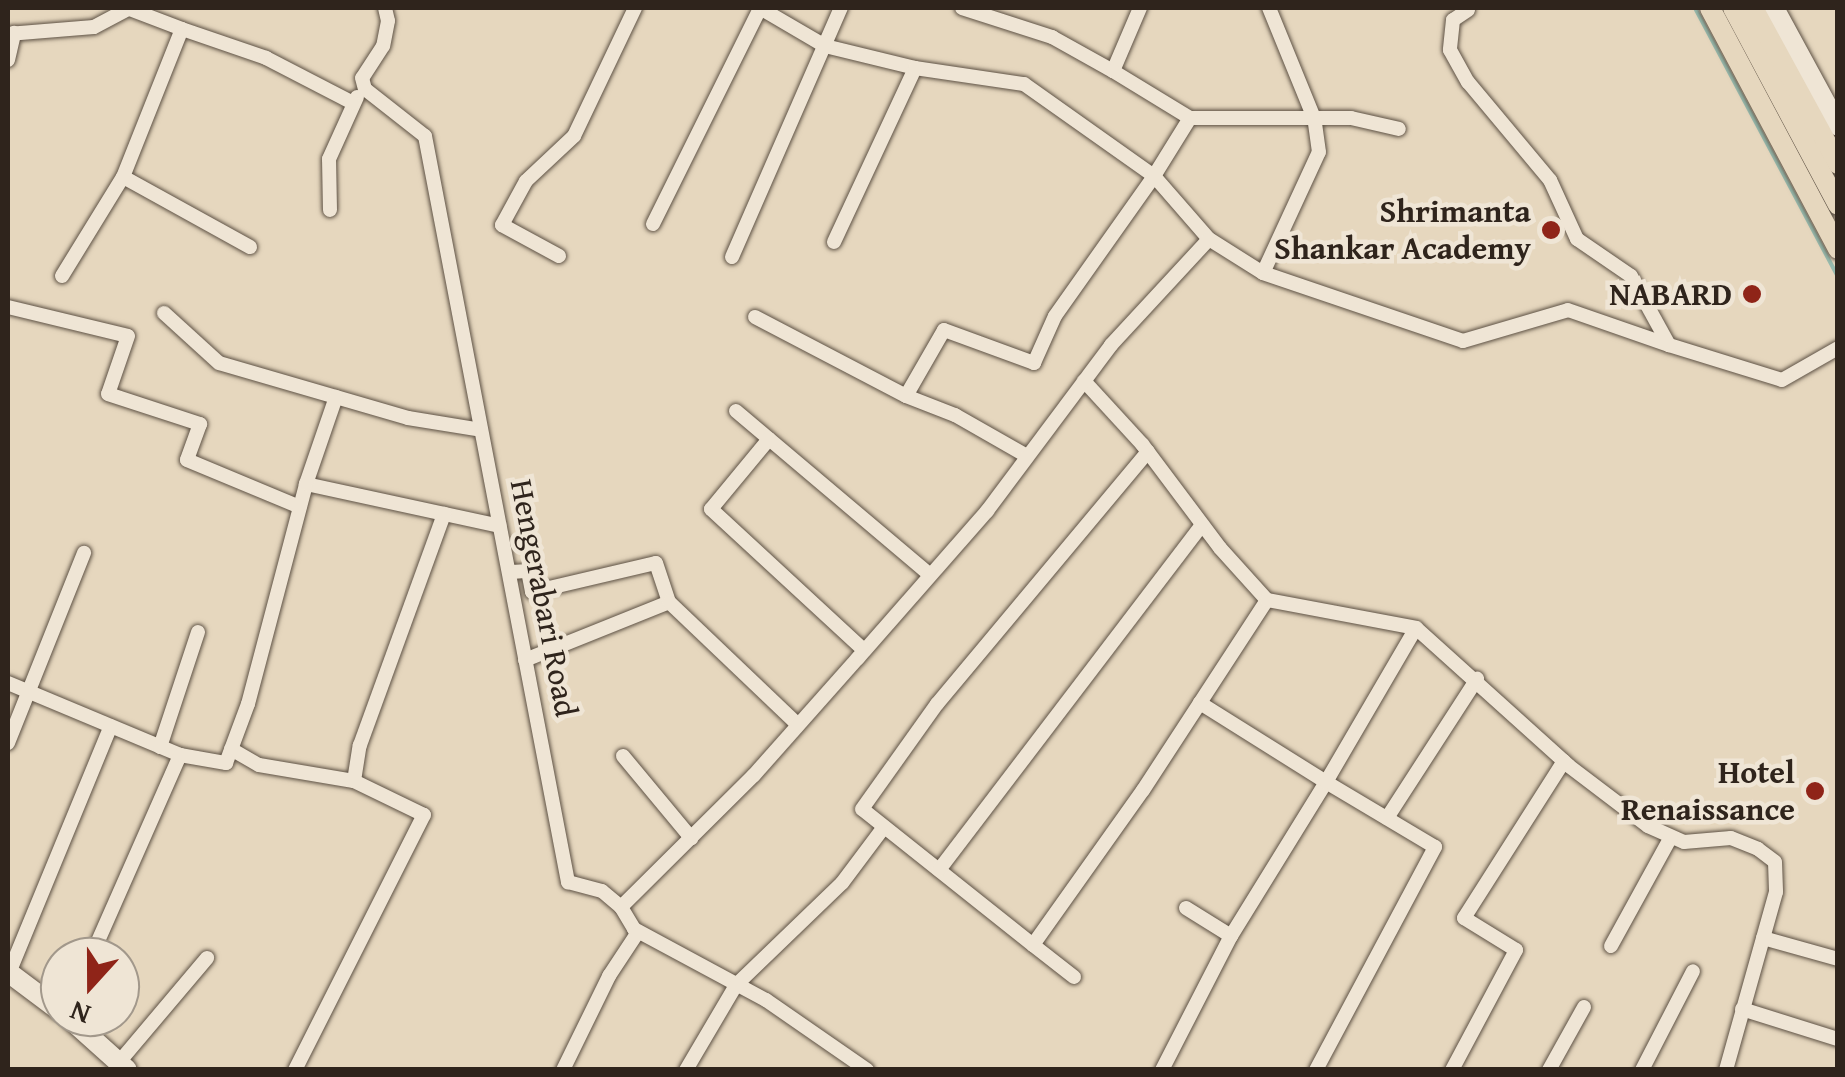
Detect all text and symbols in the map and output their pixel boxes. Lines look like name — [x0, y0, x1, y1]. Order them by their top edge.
place label: Shrimanta Shankar Academy — [1274, 193, 1531, 268]
marker: Shrimanta Shankar Academy — [1540, 219, 1562, 241]
place label: NABARD — [1609, 275, 1732, 313]
marker: NABARD — [1741, 283, 1763, 305]
street label: Hengerabari Road — [502, 476, 586, 720]
place label: Hotel Renaissance — [1621, 754, 1795, 829]
marker: Hotel Renaissance — [1804, 780, 1826, 802]
north arrow — [40, 937, 140, 1037]
text: N — [64, 991, 96, 1036]

